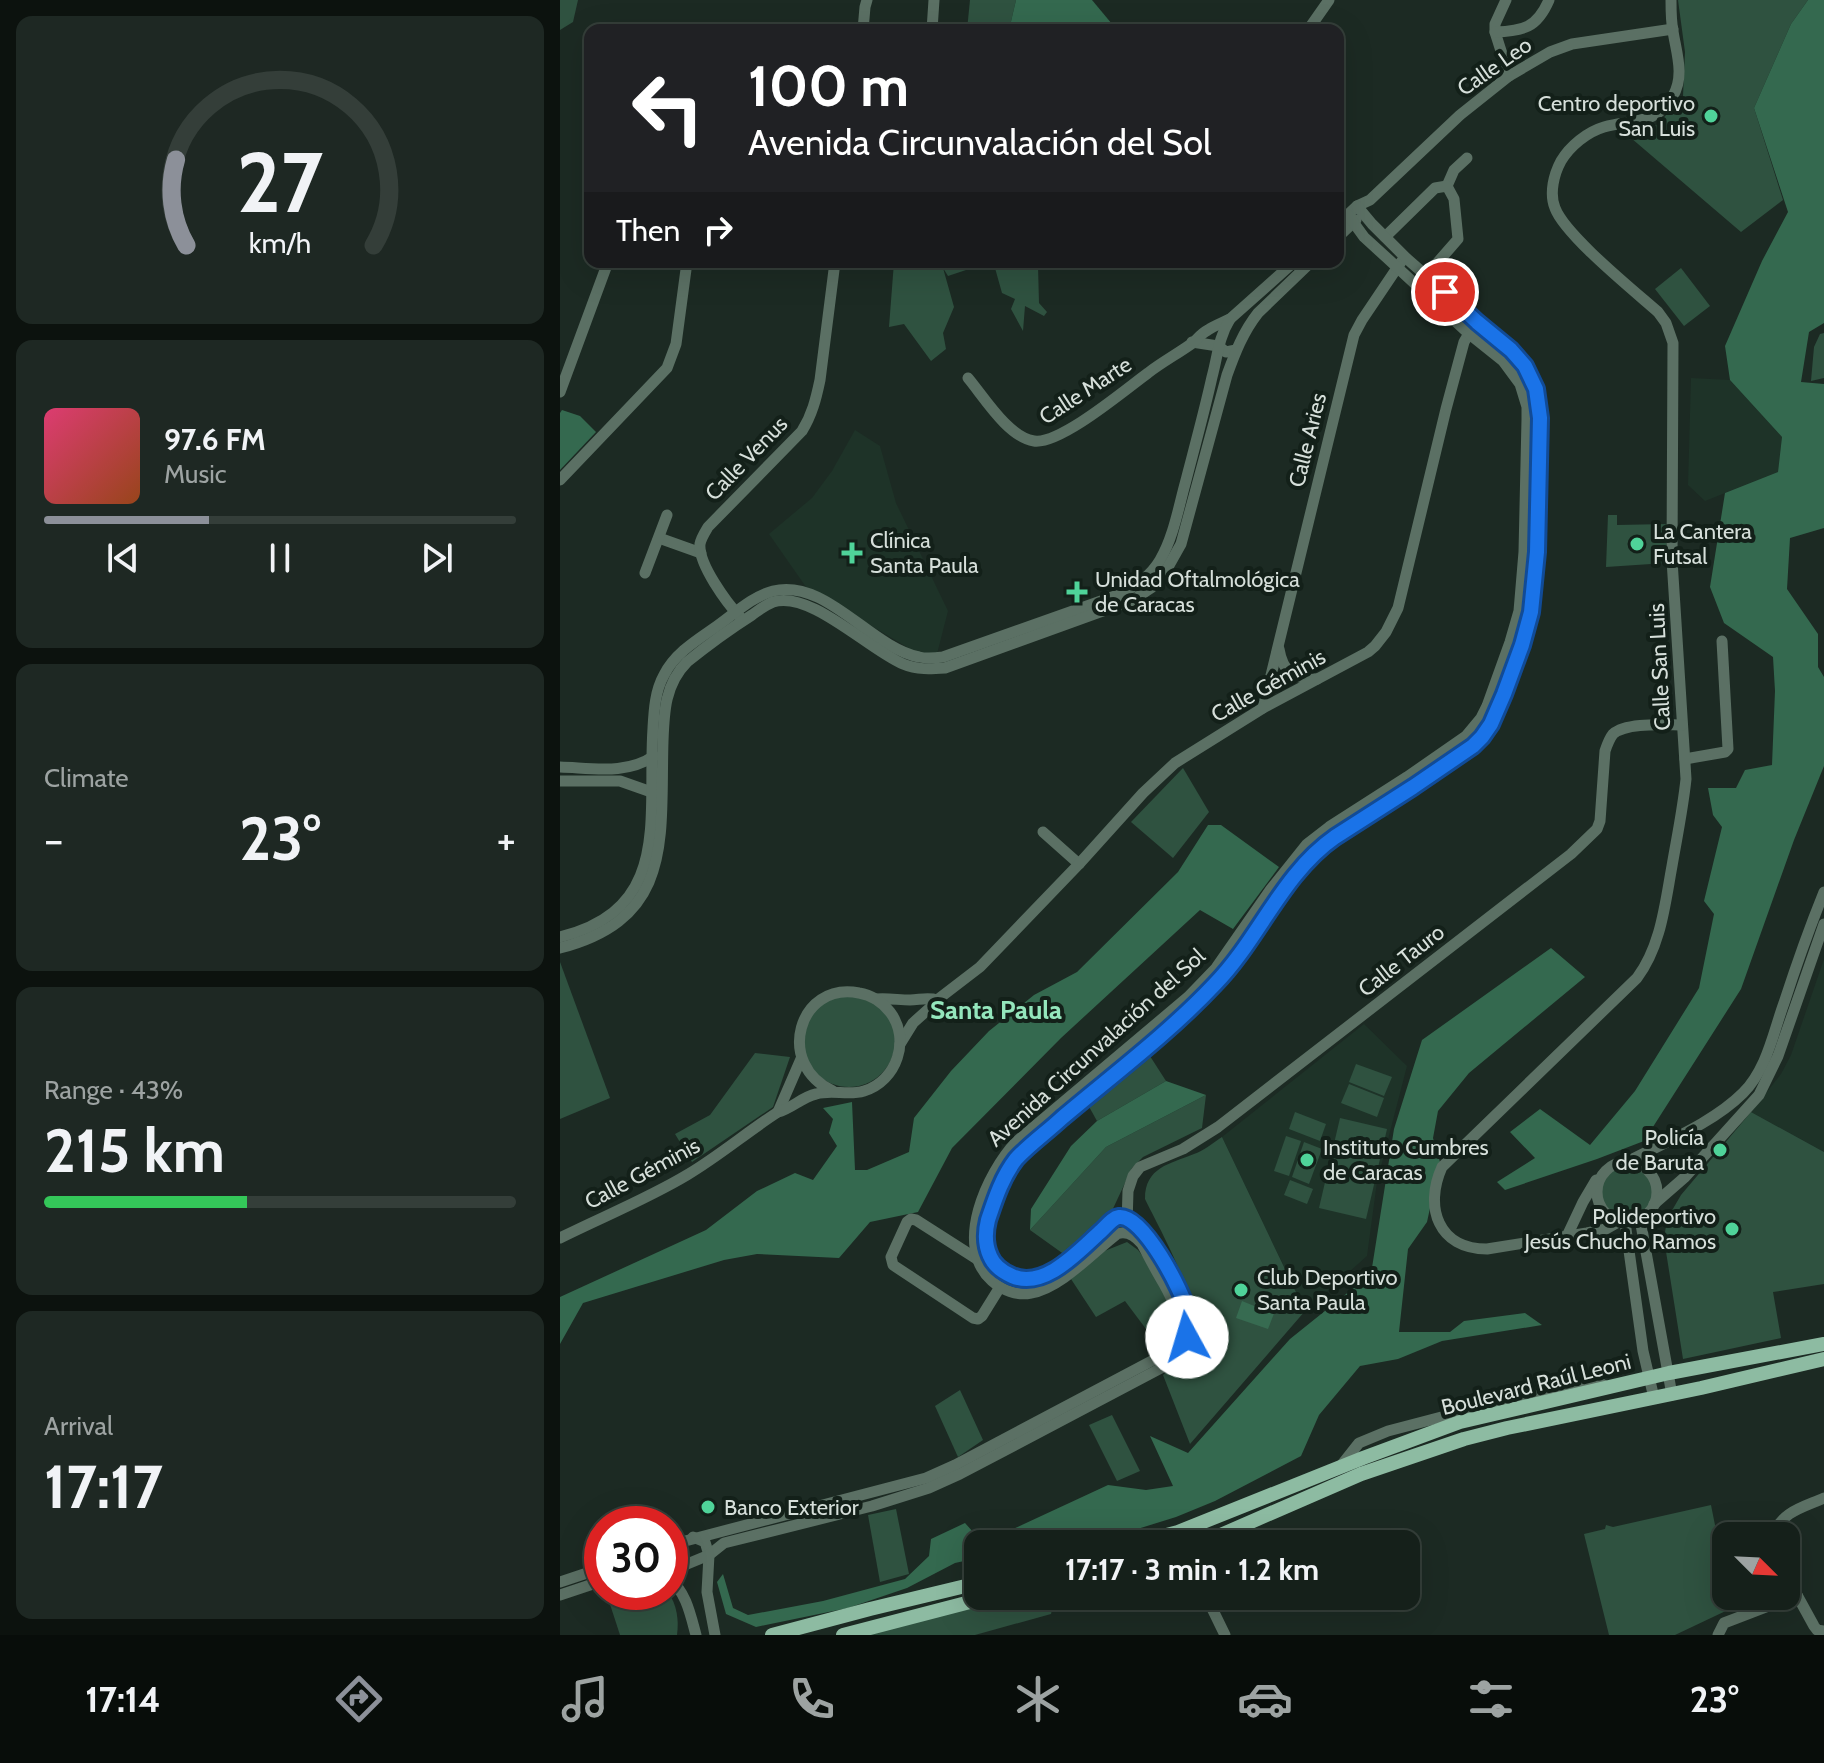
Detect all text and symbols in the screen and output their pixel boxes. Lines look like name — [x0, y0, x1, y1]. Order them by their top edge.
street label: Calle Leo — [1452, 31, 1537, 102]
text: 100 m — [748, 52, 909, 120]
icon: left — [616, 56, 720, 160]
place label: Centro deportivo San Luis — [1538, 90, 1695, 142]
marker: Centro deportivo San Luis — [1702, 107, 1720, 125]
text: Avenida Circunvalación del Sol — [748, 120, 1211, 164]
text: 27 — [237, 131, 323, 232]
icon: right — [696, 208, 740, 252]
text: Then — [616, 212, 680, 249]
text: km/h — [249, 225, 311, 260]
pin — [1411, 258, 1479, 326]
icon: arrive — [1423, 270, 1467, 314]
street label: Calle Marte — [1034, 351, 1136, 430]
street label: Calle Aries — [1283, 390, 1332, 490]
street label: Calle Venus — [700, 411, 793, 506]
text: 97.6 FM — [164, 421, 266, 458]
text: Music — [164, 458, 227, 490]
place label: La Cantera Futsal — [1653, 518, 1752, 570]
place label: Clínica Santa Paula — [870, 527, 979, 579]
marker: La Cantera Futsal — [1628, 535, 1646, 553]
icon: previous — [101, 536, 145, 580]
icon: pause — [258, 536, 302, 580]
icon: next — [415, 536, 459, 580]
marker: Clínica Santa Paula — [841, 542, 863, 564]
place label: Unidad Oftalmológica de Caracas — [1095, 566, 1300, 618]
marker: Unidad Oftalmológica de Caracas — [1066, 581, 1088, 603]
street label: Calle San Luis — [1643, 603, 1676, 731]
street label: Calle Géminis — [1206, 643, 1330, 728]
text: Climate — [44, 762, 129, 794]
text: 23° — [239, 802, 321, 875]
text: − — [44, 813, 63, 866]
text: + — [497, 813, 516, 866]
street label: Calle Tauro — [1353, 918, 1450, 1002]
street label: Avenida Circunvalación del Sol — [982, 942, 1211, 1152]
district label: Santa Paula — [930, 994, 1062, 1026]
text: Range · 43% — [44, 1074, 183, 1106]
text: 215 km — [44, 1114, 225, 1187]
place label: Policía de Baruta — [1615, 1124, 1704, 1176]
street label: Calle Géminis — [580, 1132, 704, 1215]
place label: Instituto Cumbres de Caracas — [1323, 1134, 1489, 1186]
marker: Policía de Baruta — [1711, 1141, 1729, 1159]
marker: Instituto Cumbres de Caracas — [1298, 1151, 1316, 1169]
place label: Polideportivo Jesús Chucho Ramos — [1524, 1203, 1716, 1255]
marker: Polideportivo Jesús Chucho Ramos — [1723, 1220, 1741, 1238]
place label: Club Deportivo Santa Paula — [1257, 1264, 1398, 1316]
marker: Club Deportivo Santa Paula — [1232, 1281, 1250, 1299]
position arrow — [1145, 1295, 1229, 1379]
street label: Boulevard Raúl Leoni — [1438, 1348, 1634, 1421]
text: Arrival — [44, 1410, 113, 1442]
text: 17:17 — [44, 1450, 163, 1523]
place label: Banco Exterior — [724, 1494, 859, 1521]
marker: Banco Exterior — [699, 1498, 717, 1516]
speed limit sign: 30 — [584, 1506, 688, 1610]
north arrow — [1712, 1522, 1800, 1610]
map controls — [1712, 1522, 1800, 1610]
text: 17:17 · 3 min · 1.2 km — [1065, 1551, 1319, 1588]
icon: directions — [331, 1671, 387, 1727]
icon: music — [557, 1671, 613, 1727]
icon: phone — [784, 1671, 840, 1727]
icon: climate — [1010, 1671, 1066, 1727]
icon: car — [1237, 1671, 1293, 1727]
icon: filters — [1463, 1671, 1519, 1727]
text: 17:14 — [85, 1677, 161, 1721]
text: 23° — [1690, 1677, 1739, 1721]

